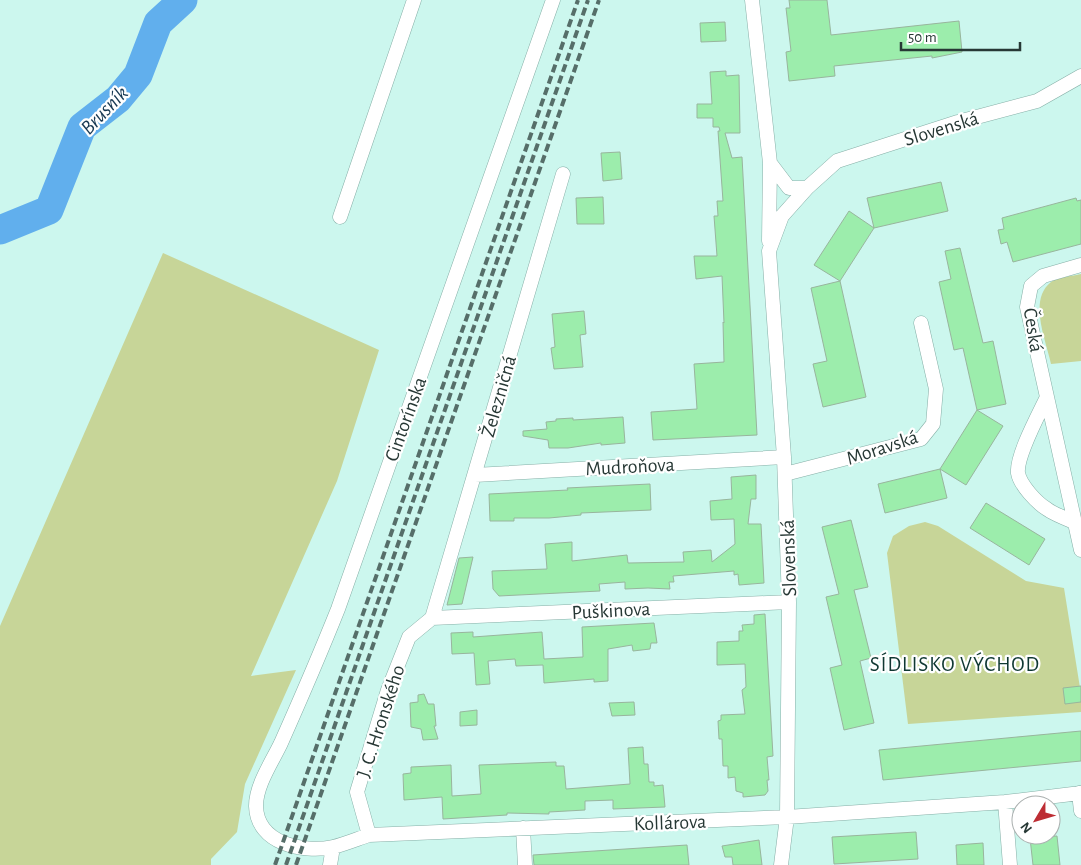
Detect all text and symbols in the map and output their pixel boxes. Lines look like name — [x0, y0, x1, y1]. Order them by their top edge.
scale bar — [901, 20, 1020, 52]
text: 50 m — [908, 30, 937, 45]
water label: Brusník — [77, 82, 132, 139]
street label: Slovenská — [902, 108, 981, 150]
street label: Česká — [1020, 306, 1047, 354]
street label: Železničná — [477, 353, 520, 439]
street label: Cintorínska — [381, 374, 430, 464]
street label: Moravská — [844, 427, 921, 469]
street label: Mudroňova — [585, 455, 675, 479]
street label: Slovenská — [778, 519, 800, 597]
street label: Puškinova — [571, 599, 651, 623]
district label: SÍDLISKO VÝCHOD — [870, 652, 1040, 675]
street label: J. C. Hronského — [353, 662, 409, 780]
north arrow — [1011, 795, 1061, 845]
street label: Kollárova — [633, 812, 707, 834]
text: N — [1018, 819, 1035, 836]

